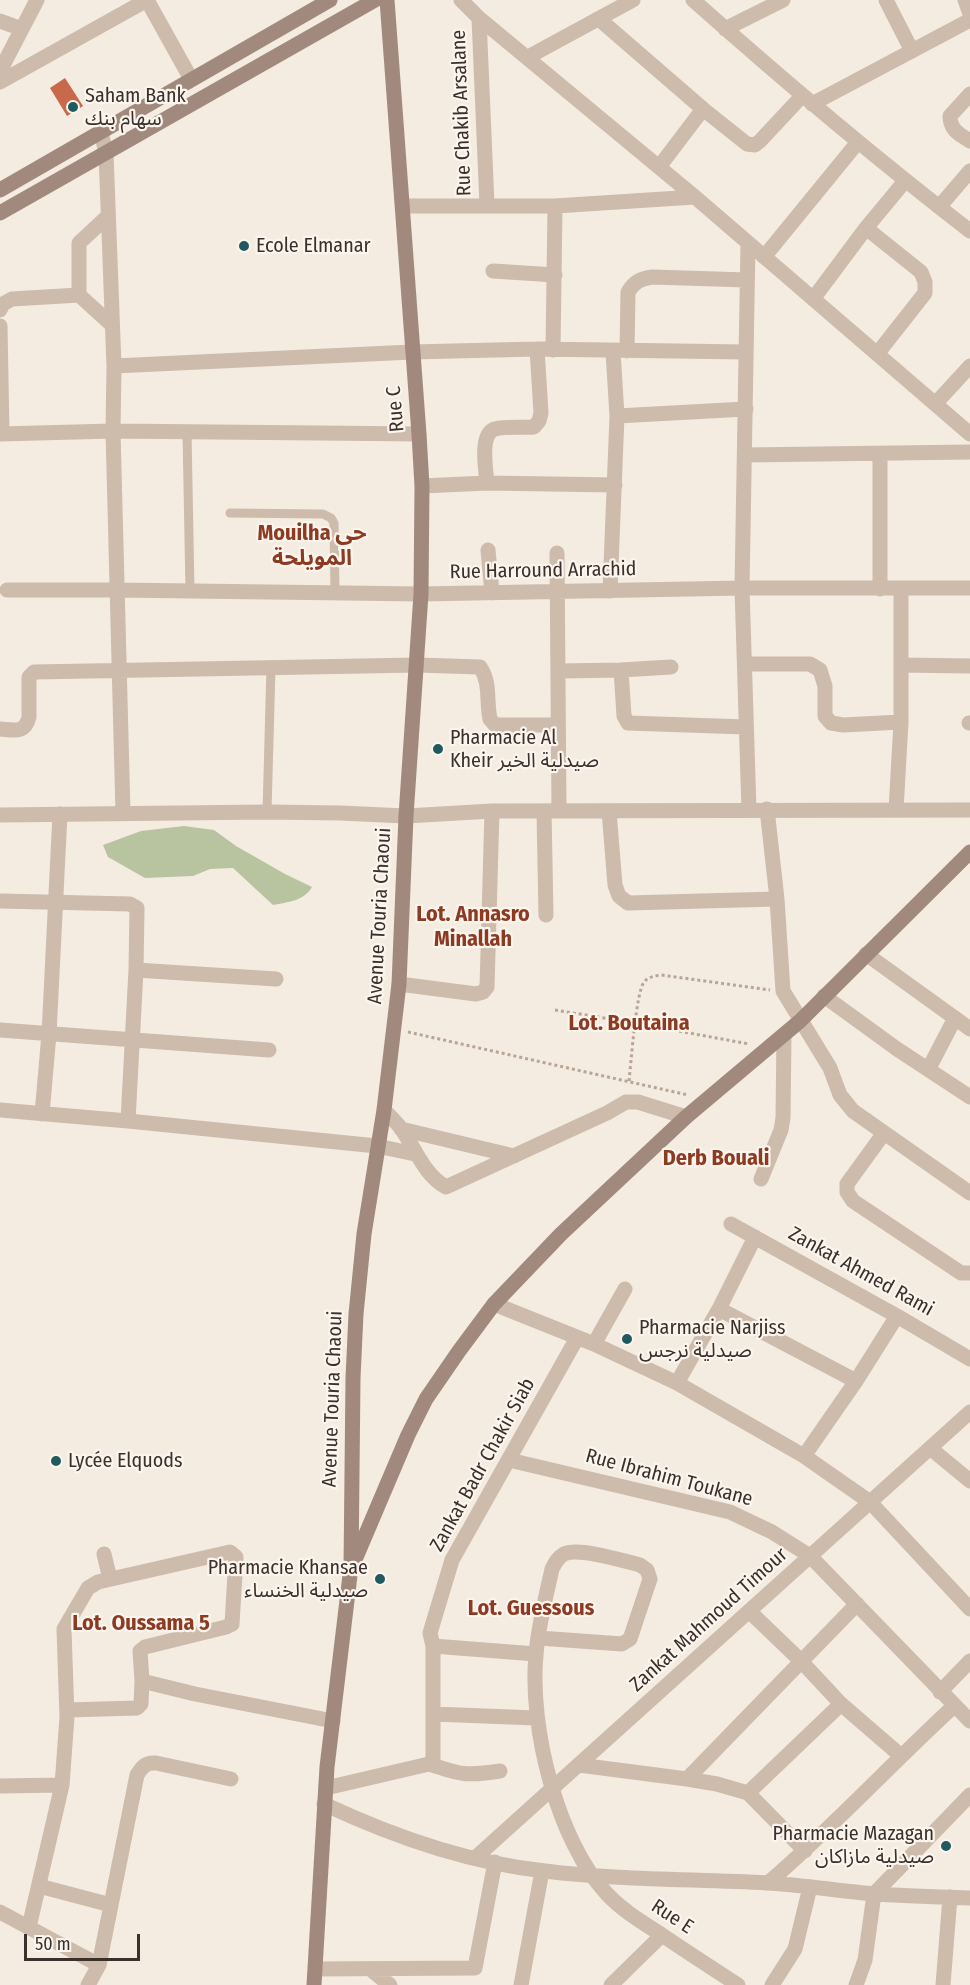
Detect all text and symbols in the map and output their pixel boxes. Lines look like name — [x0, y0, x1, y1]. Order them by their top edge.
street label: Rue Chakib Arsalane — [447, 29, 477, 197]
place label: Saham Bank سهام بنك — [85, 84, 186, 131]
marker: Saham Bank سهام بنك — [66, 100, 80, 114]
place label: Ecole Elmanar — [256, 234, 370, 258]
marker: Ecole Elmanar — [237, 239, 251, 253]
street label: Rue C — [382, 385, 410, 433]
district label: Mouilha حي المويلحة — [257, 521, 367, 572]
street label: Rue Harround Arrachid — [449, 557, 637, 585]
place label: Pharmacie Al Kheir صيدلية الخير — [450, 726, 599, 773]
marker: Pharmacie Al Kheir صيدلية الخير — [431, 742, 445, 756]
street label: Avenue Touria Chaoui — [363, 827, 397, 1005]
district label: Lot. Annasro Minallah — [416, 902, 530, 954]
district label: Lot. Boutaina — [568, 1011, 690, 1037]
district label: Derb Bouali — [663, 1146, 769, 1172]
street label: Zankat Ahmed Rami — [784, 1222, 938, 1322]
street label: Avenue Touria Chaoui — [318, 1310, 348, 1488]
place label: Pharmacie Narjiss صيدلية نرجس — [639, 1316, 785, 1363]
marker: Pharmacie Narjiss صيدلية نرجس — [620, 1332, 634, 1346]
street label: Zankat Badr Chakir Siab — [425, 1374, 541, 1556]
street label: Rue Ibrahim Toukane — [583, 1444, 755, 1512]
place label: Lycée Elquods — [68, 1449, 182, 1473]
marker: Lycée Elquods — [49, 1454, 63, 1468]
street label: Zankat Mahmoud Timour — [625, 1543, 793, 1697]
place label: Pharmacie Khansae صيدلية الخنساء — [208, 1556, 368, 1603]
marker: Pharmacie Khansae صيدلية الخنساء — [373, 1572, 387, 1586]
district label: Lot. Guessous — [468, 1596, 594, 1622]
district label: Lot. Oussama 5 — [72, 1611, 210, 1637]
place label: Pharmacie Mazagan صيدلية مازاكان — [773, 1822, 934, 1869]
marker: Pharmacie Mazagan صيدلية مازاكان — [939, 1839, 953, 1853]
street label: Rue E — [646, 1895, 698, 1939]
scale bar — [27, 1922, 142, 1960]
text: 50 m — [35, 1933, 71, 1955]

